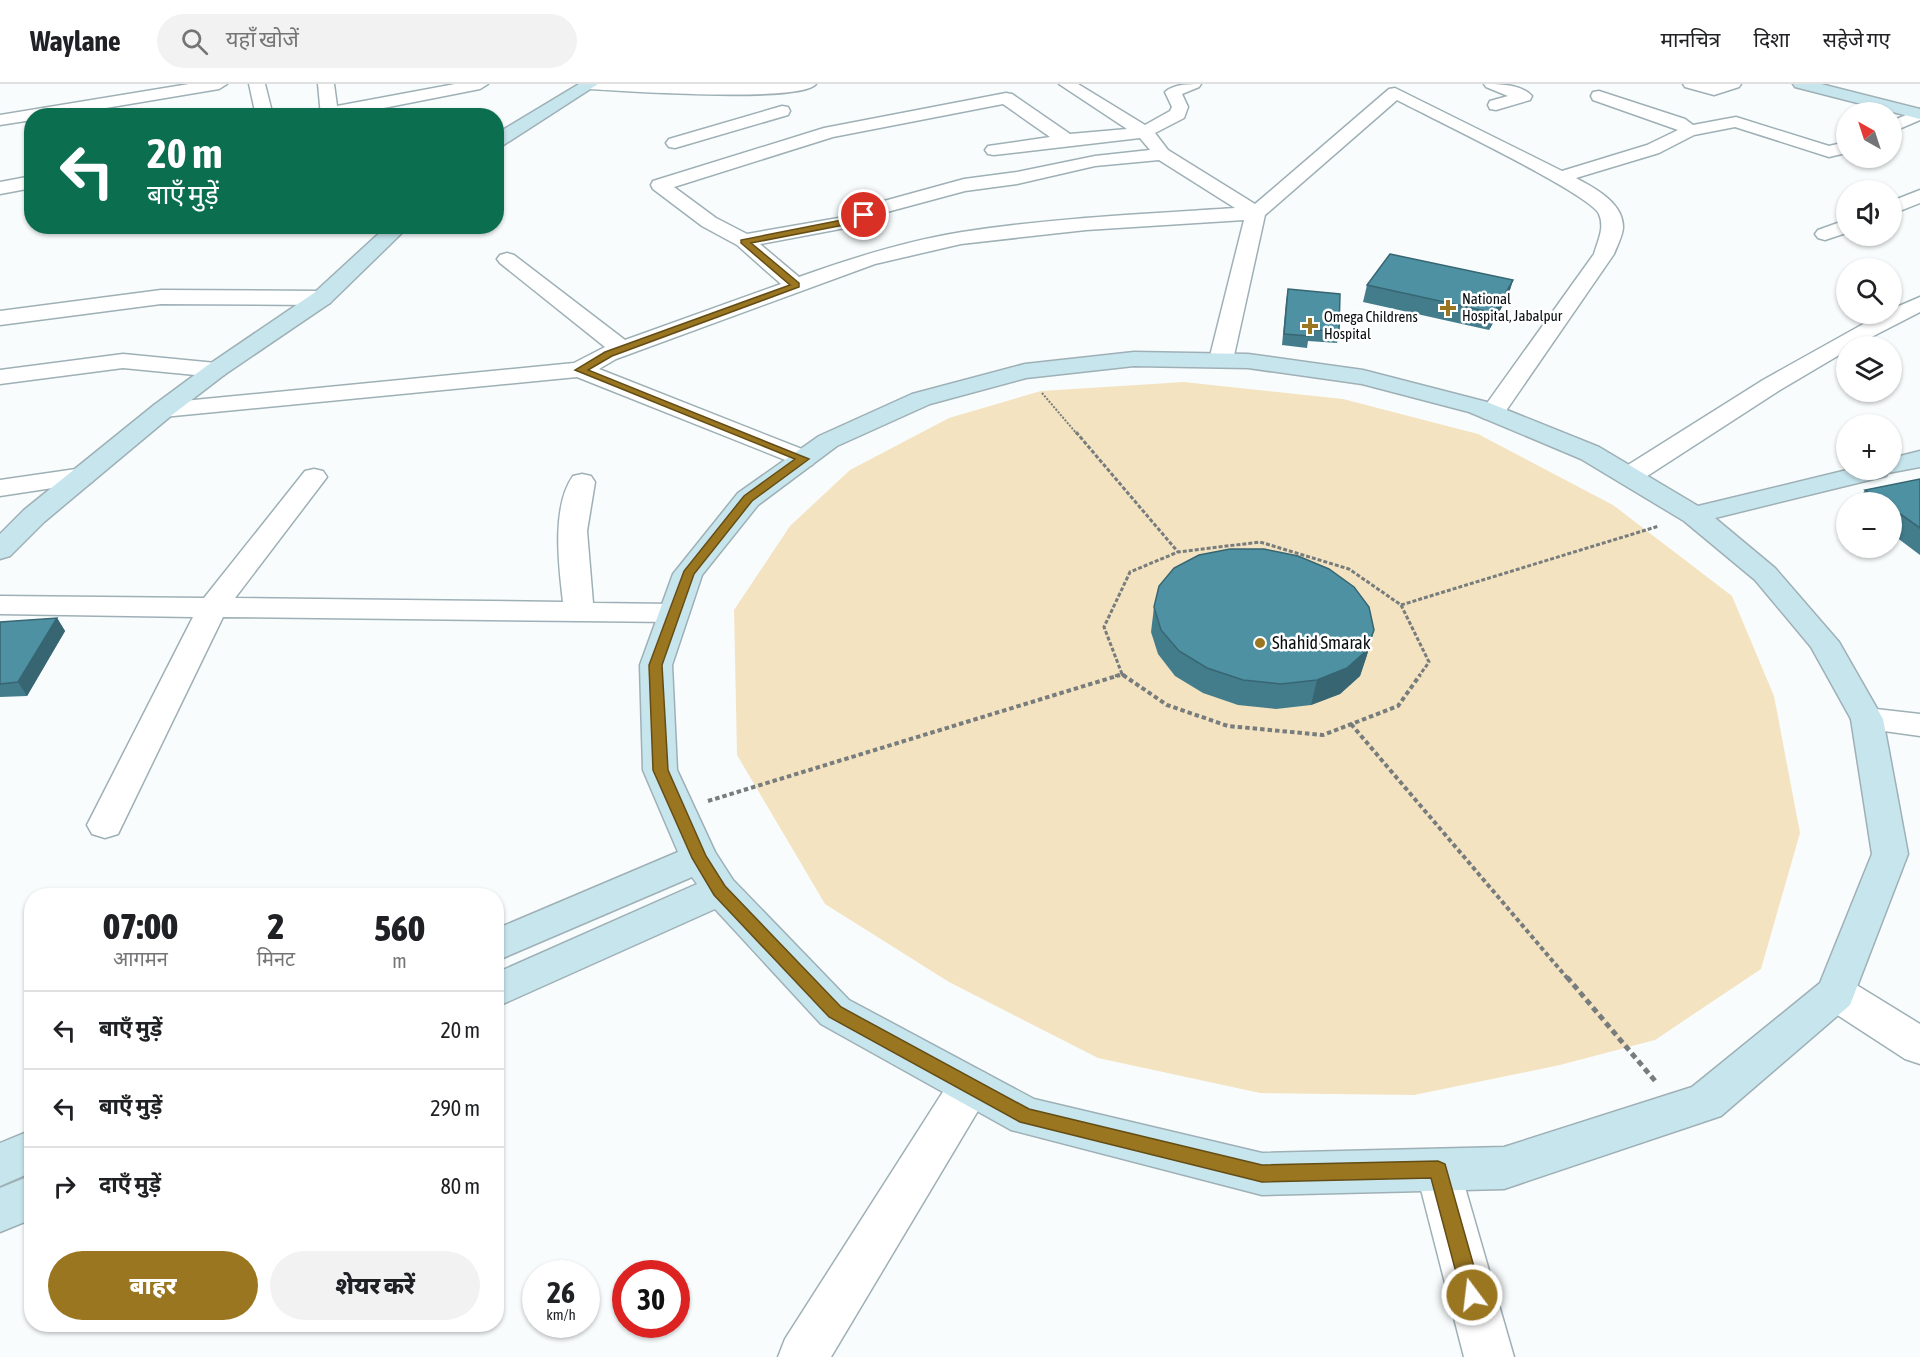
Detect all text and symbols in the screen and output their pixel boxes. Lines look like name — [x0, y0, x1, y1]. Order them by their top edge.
search box — [157, 14, 577, 68]
text: Waylane — [30, 25, 121, 57]
icon: search — [178, 25, 211, 58]
text: यहाँ खोजें — [226, 26, 299, 52]
text: मानचित्र — [1660, 27, 1720, 51]
text: दिशा — [1753, 27, 1790, 51]
text: सहेजे गए — [1823, 27, 1890, 51]
north arrow — [1836, 102, 1902, 168]
map controls — [1836, 102, 1902, 558]
text: 20 m — [147, 129, 222, 177]
icon: left — [48, 132, 126, 210]
text: बाएँ मुड़ें — [147, 179, 219, 210]
button: sound — [1836, 180, 1902, 246]
pin — [838, 189, 889, 240]
icon: arrive — [847, 198, 880, 231]
button: search — [1836, 258, 1902, 324]
place label: National Hospital, Jabalpur — [1462, 290, 1563, 324]
marker: National Hospital, Jabalpur — [1439, 299, 1457, 317]
place label: Omega Childrens Hospital — [1324, 308, 1418, 342]
marker: Omega Childrens Hospital — [1301, 317, 1319, 335]
button: layers — [1836, 336, 1902, 402]
button: + — [1836, 414, 1902, 480]
button: − — [1836, 492, 1902, 558]
place label: Shahid Smarak — [1272, 632, 1371, 653]
marker: Shahid Smarak — [1253, 636, 1267, 650]
text: 07:00 — [103, 905, 178, 947]
text: 2 — [268, 905, 284, 947]
text: 560 — [374, 907, 425, 949]
text: आगमन — [113, 947, 168, 970]
text: मिनट — [257, 947, 295, 970]
text: m — [392, 949, 407, 972]
icon: left — [48, 1014, 81, 1047]
text: बाएँ मुड़ें — [99, 1015, 162, 1041]
text: 20 m — [440, 1017, 480, 1043]
icon: left — [48, 1092, 81, 1125]
text: बाएँ मुड़ें — [99, 1093, 162, 1119]
text: 290 m — [430, 1095, 480, 1121]
icon: right — [48, 1170, 81, 1203]
text: दाएँ मुड़ें — [99, 1171, 161, 1197]
text: 80 m — [440, 1173, 480, 1199]
button: बाहर — [48, 1251, 258, 1320]
button: शेयर करें — [270, 1251, 480, 1320]
speed limit sign: 30 — [612, 1260, 690, 1338]
position arrow — [1440, 1263, 1504, 1327]
text: 26 — [547, 1275, 575, 1309]
text: km/h — [546, 1306, 576, 1323]

